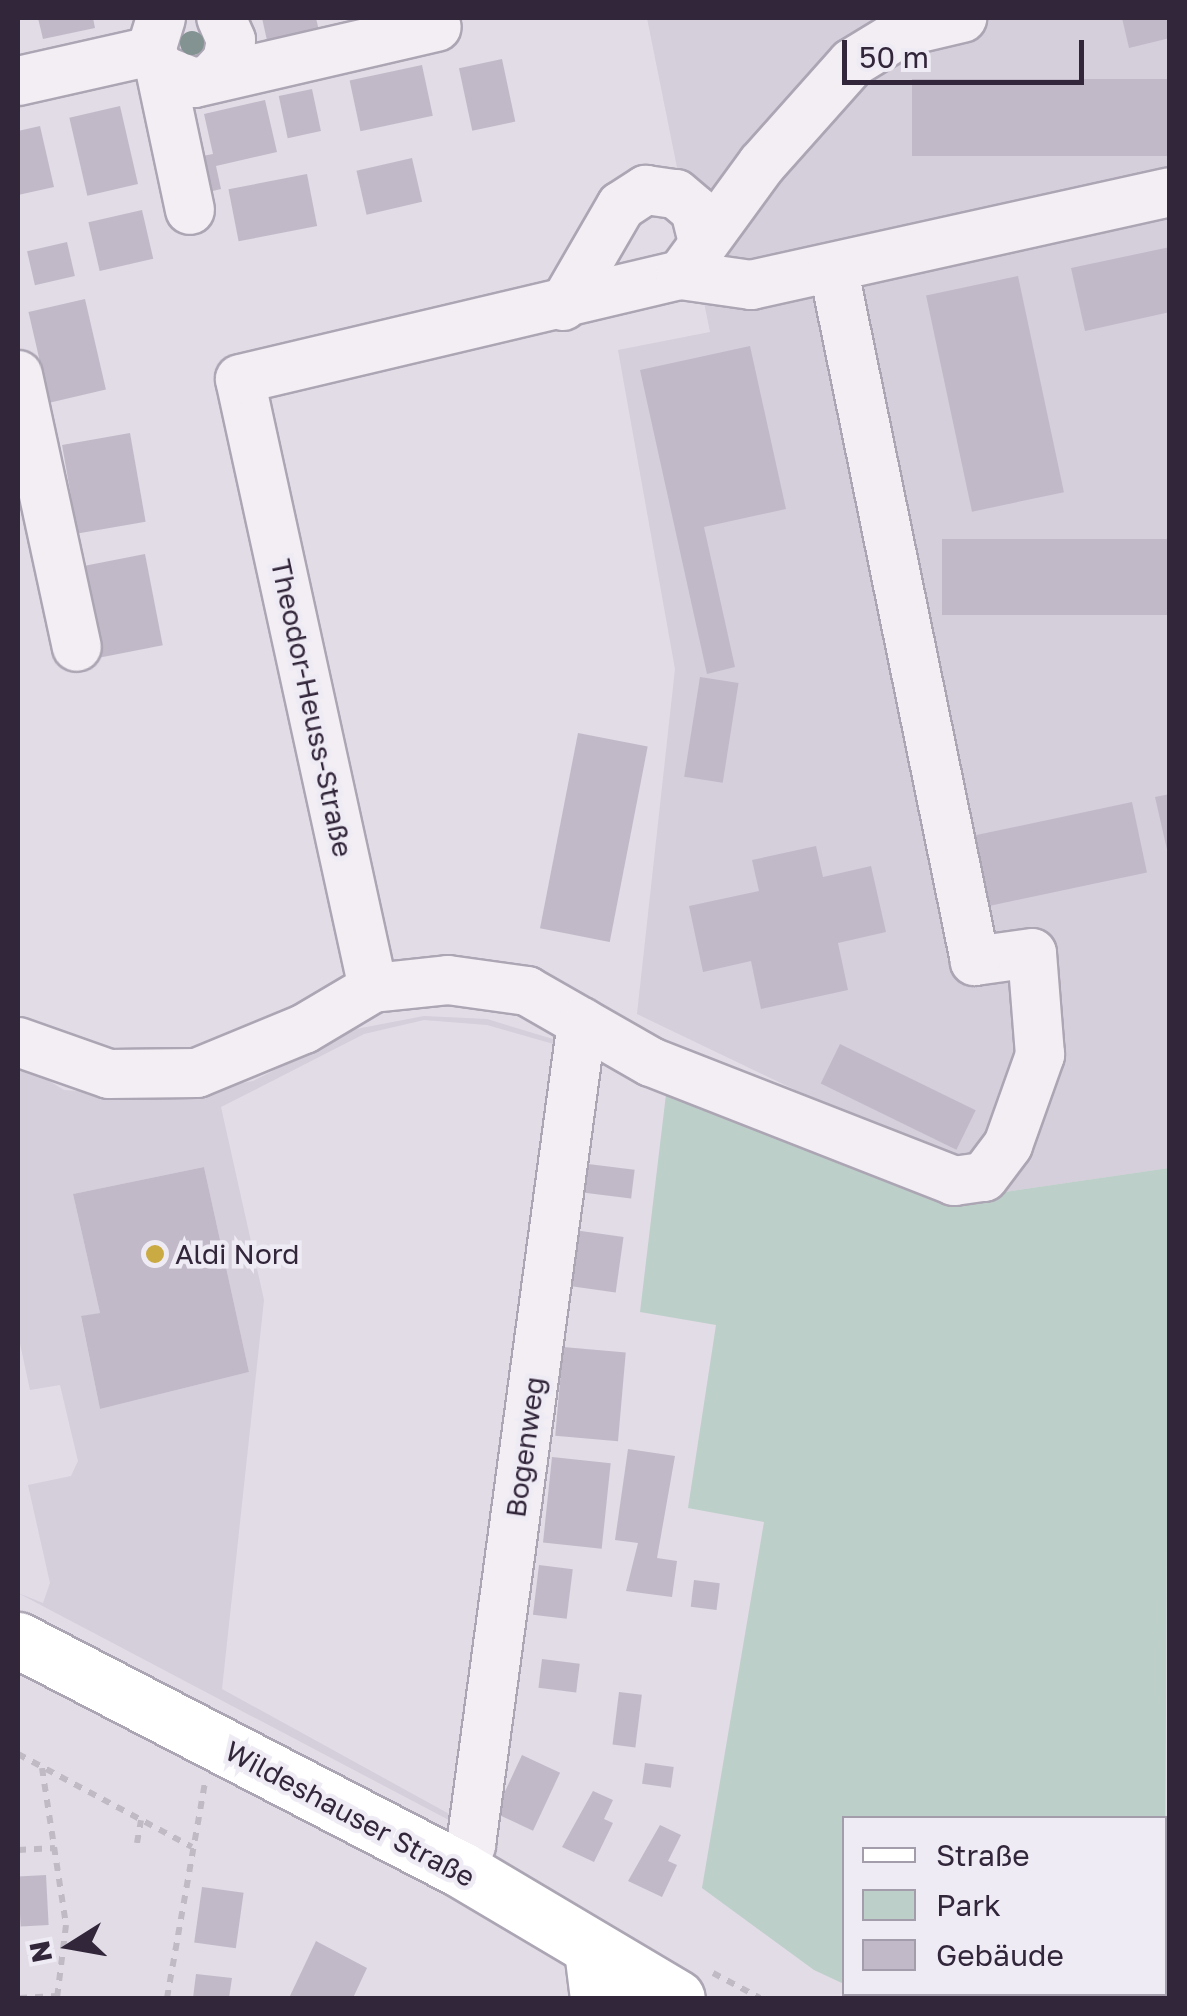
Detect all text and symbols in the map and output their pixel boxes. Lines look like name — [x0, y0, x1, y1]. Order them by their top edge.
scale bar — [847, 20, 1090, 82]
text: 50 m — [859, 39, 929, 75]
street label: Theodor-Heuss-Straße — [264, 556, 360, 860]
place label: Aldi Nord — [175, 1237, 300, 1271]
marker: Aldi Nord — [144, 1243, 166, 1265]
street label: Bogenweg — [498, 1374, 552, 1520]
street label: Wildeshauser Straße — [219, 1734, 481, 1894]
legend — [842, 1816, 1167, 1996]
text: Straße — [936, 1837, 1030, 1873]
text: Park — [936, 1887, 1001, 1923]
north arrow — [20, 1896, 120, 1996]
text: Gebäude — [936, 1937, 1064, 1973]
text: N — [22, 1938, 58, 1965]

